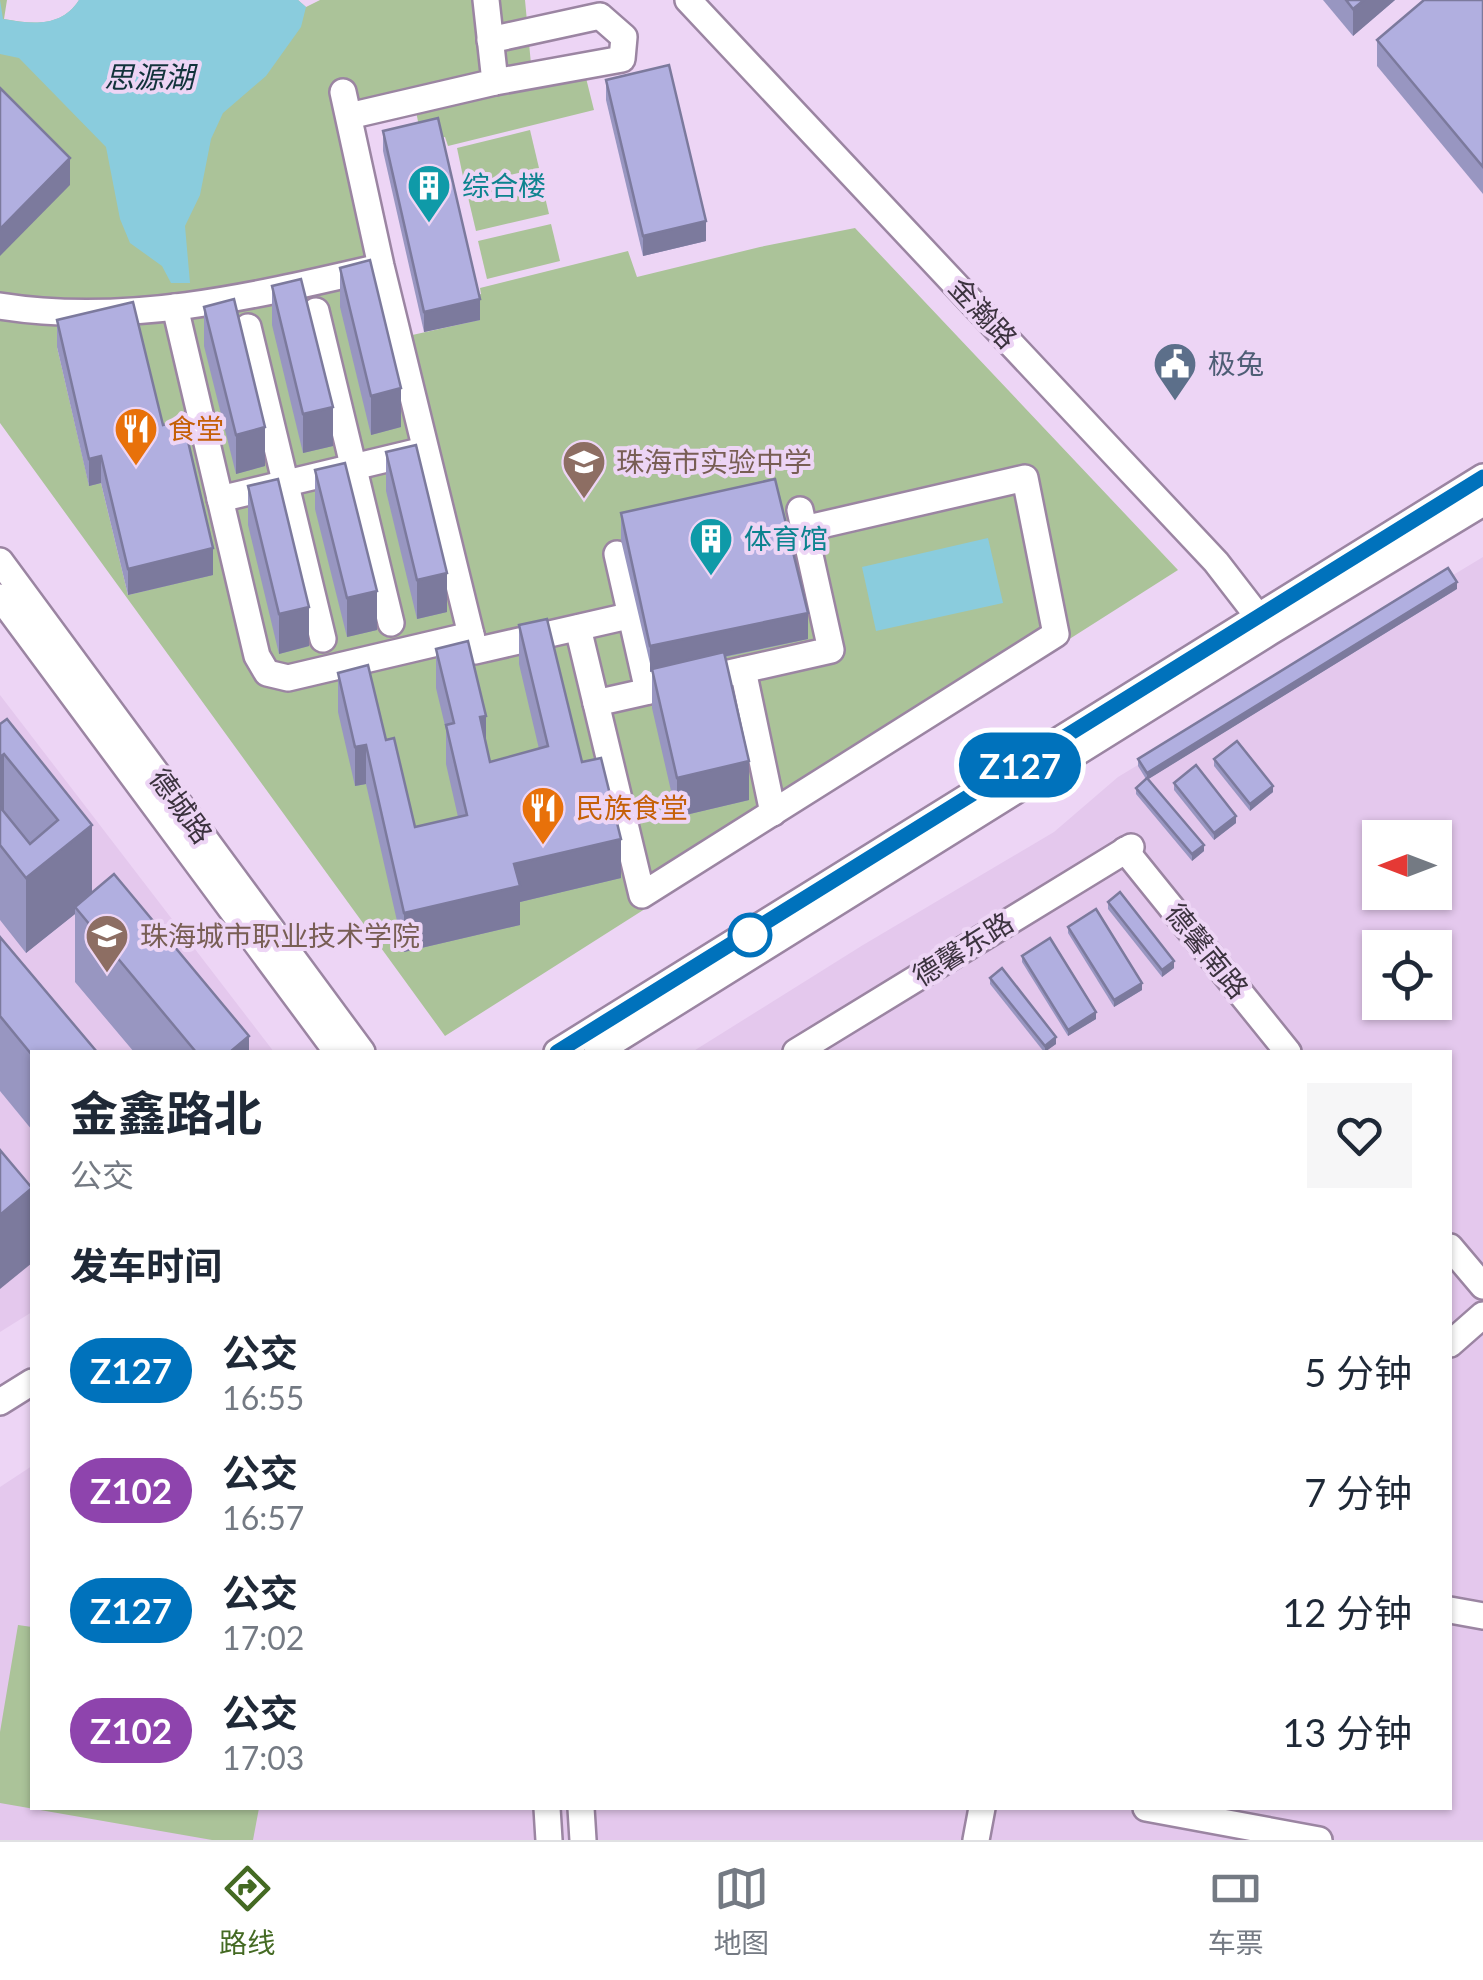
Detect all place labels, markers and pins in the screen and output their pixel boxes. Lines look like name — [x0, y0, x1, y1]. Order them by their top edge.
building icon: 综合楼 — [406, 163, 452, 224]
place label: 综合楼 — [462, 168, 546, 202]
public building icon: 极兔 — [1152, 341, 1198, 402]
place label: 极兔 — [1208, 346, 1264, 380]
restaurant icon: 食堂 — [113, 406, 159, 467]
place label: 食堂 — [168, 411, 224, 445]
school or university icon: 珠海市实验中学 — [561, 439, 607, 500]
place label: 珠海市实验中学 — [616, 444, 812, 478]
building icon: 体育馆 — [688, 516, 734, 577]
place label: 体育馆 — [744, 521, 828, 555]
restaurant icon: 民族食堂 — [520, 785, 566, 846]
place label: 民族食堂 — [576, 790, 688, 824]
school or university icon: 珠海城市职业技术学院 — [84, 913, 130, 974]
unlabelled marker — [729, 914, 771, 956]
place label: 珠海城市职业技术学院 — [140, 918, 420, 952]

